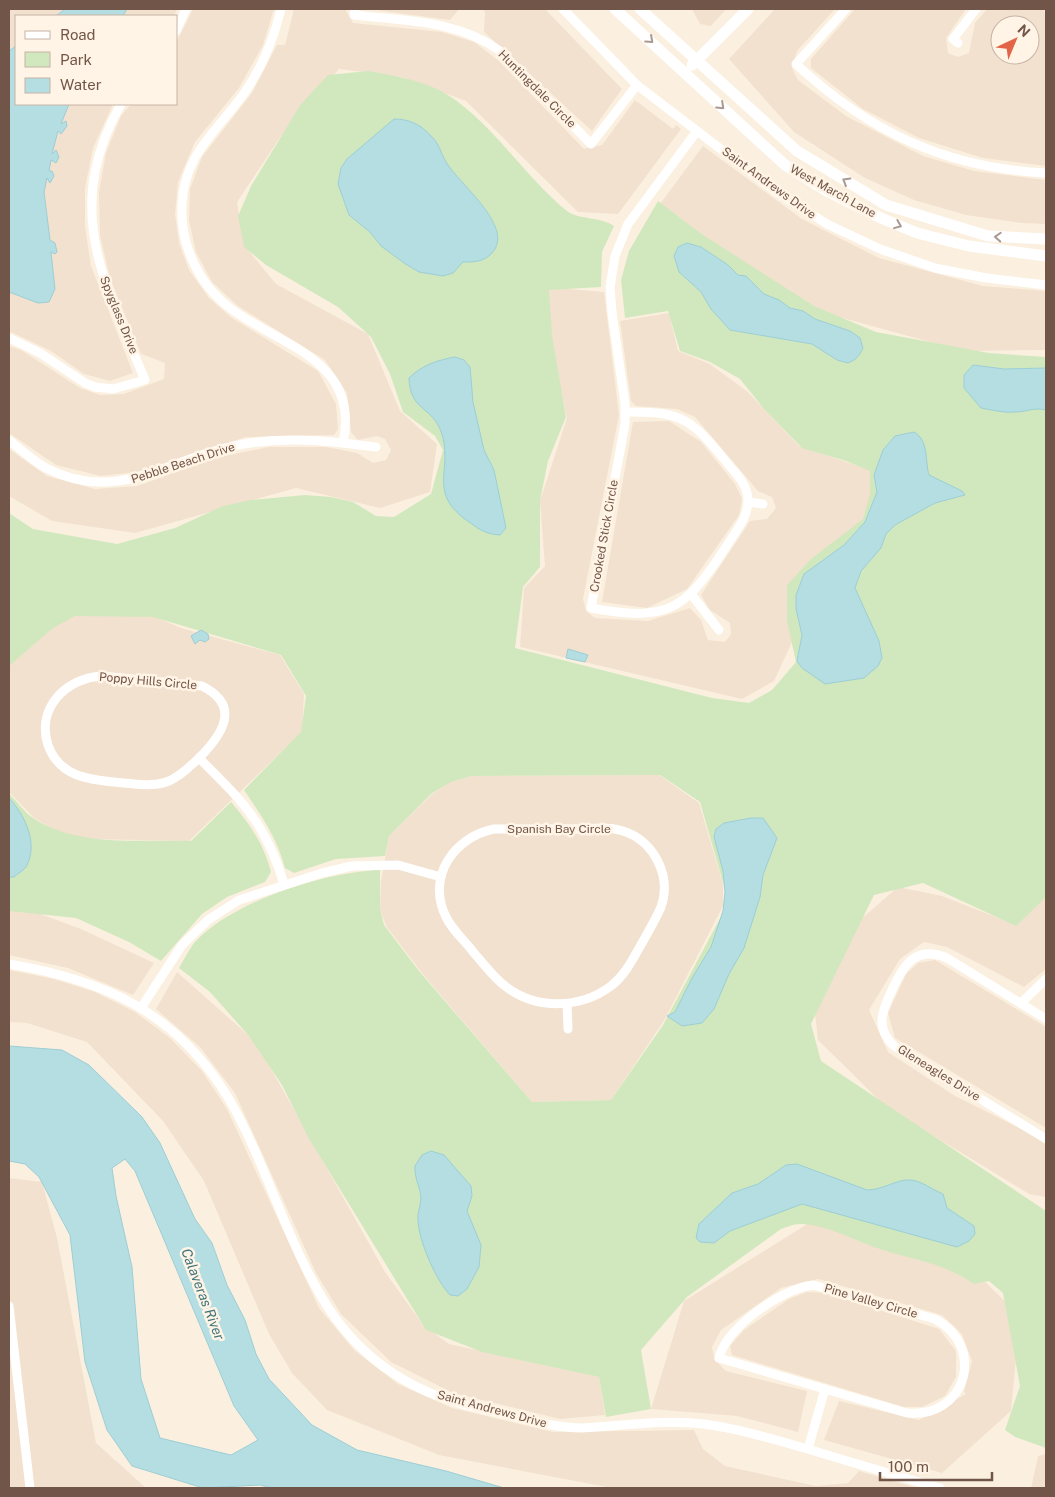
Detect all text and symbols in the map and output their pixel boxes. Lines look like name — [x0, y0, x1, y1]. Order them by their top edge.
legend — [15, 15, 178, 105]
north arrow — [990, 15, 1040, 65]
text: N — [1015, 21, 1034, 40]
text: Road — [60, 26, 96, 43]
one-way arrow — [645, 35, 654, 44]
street label: Huntingdale Circle — [495, 47, 579, 131]
text: Park — [60, 51, 92, 68]
text: Water — [60, 76, 102, 93]
one-way arrow — [716, 100, 725, 109]
street label: Saint Andrews Drive — [719, 144, 819, 222]
street label: West March Lane — [787, 162, 879, 221]
one-way arrow — [843, 177, 852, 187]
one-way arrow — [893, 219, 902, 229]
one-way arrow — [993, 231, 1001, 242]
street label: Spyglass Drive — [97, 274, 141, 356]
street label: Pebble Beach Drive — [129, 440, 237, 486]
street label: Crooked Stick Circle — [587, 479, 621, 593]
street label: Poppy Hills Circle — [98, 670, 198, 692]
street label: Spanish Bay Circle — [507, 822, 611, 836]
street label: Gleneagles Drive — [895, 1042, 983, 1104]
water label: Calaveras River — [178, 1246, 228, 1343]
street label: Pine Valley Circle — [823, 1281, 919, 1321]
street label: Saint Andrews Drive — [436, 1388, 548, 1430]
scale bar — [880, 1450, 992, 1482]
text: 100 m — [888, 1458, 929, 1475]

